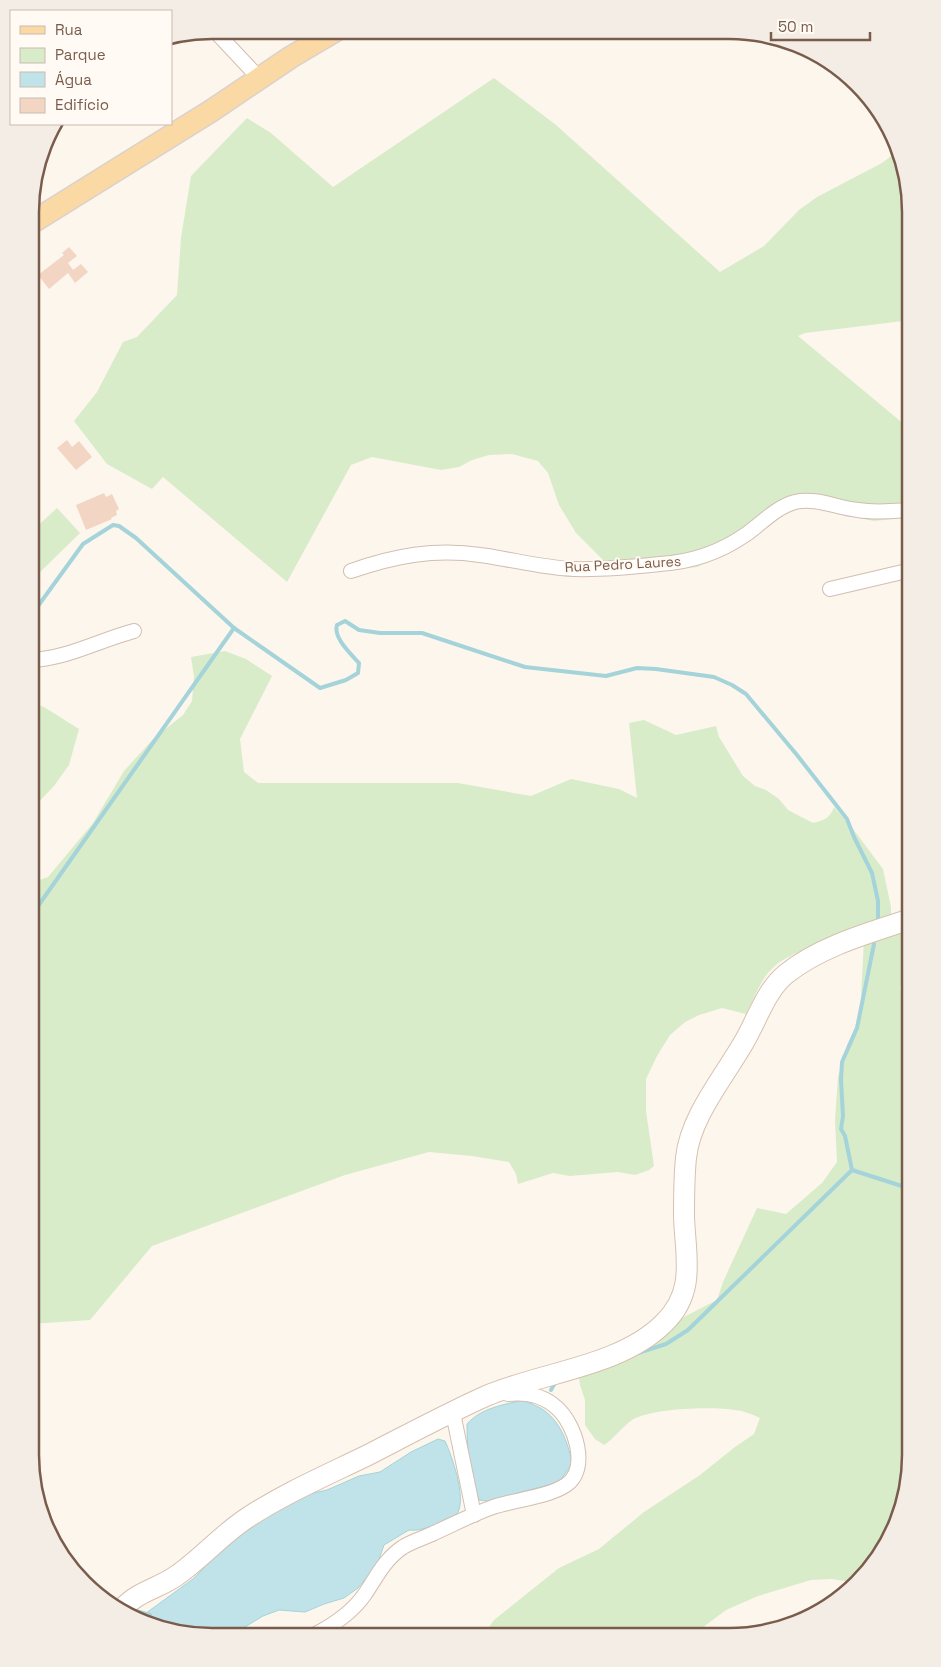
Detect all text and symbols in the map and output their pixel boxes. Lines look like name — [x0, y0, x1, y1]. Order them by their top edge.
legend — [10, 10, 172, 125]
scale bar — [771, 10, 870, 42]
text: 50 m — [778, 17, 813, 36]
text: Rua — [55, 20, 83, 39]
text: Parque — [55, 45, 106, 64]
text: Água — [55, 70, 92, 89]
text: Edifício — [55, 95, 109, 114]
street label: Rua Pedro Laures — [564, 552, 682, 576]

